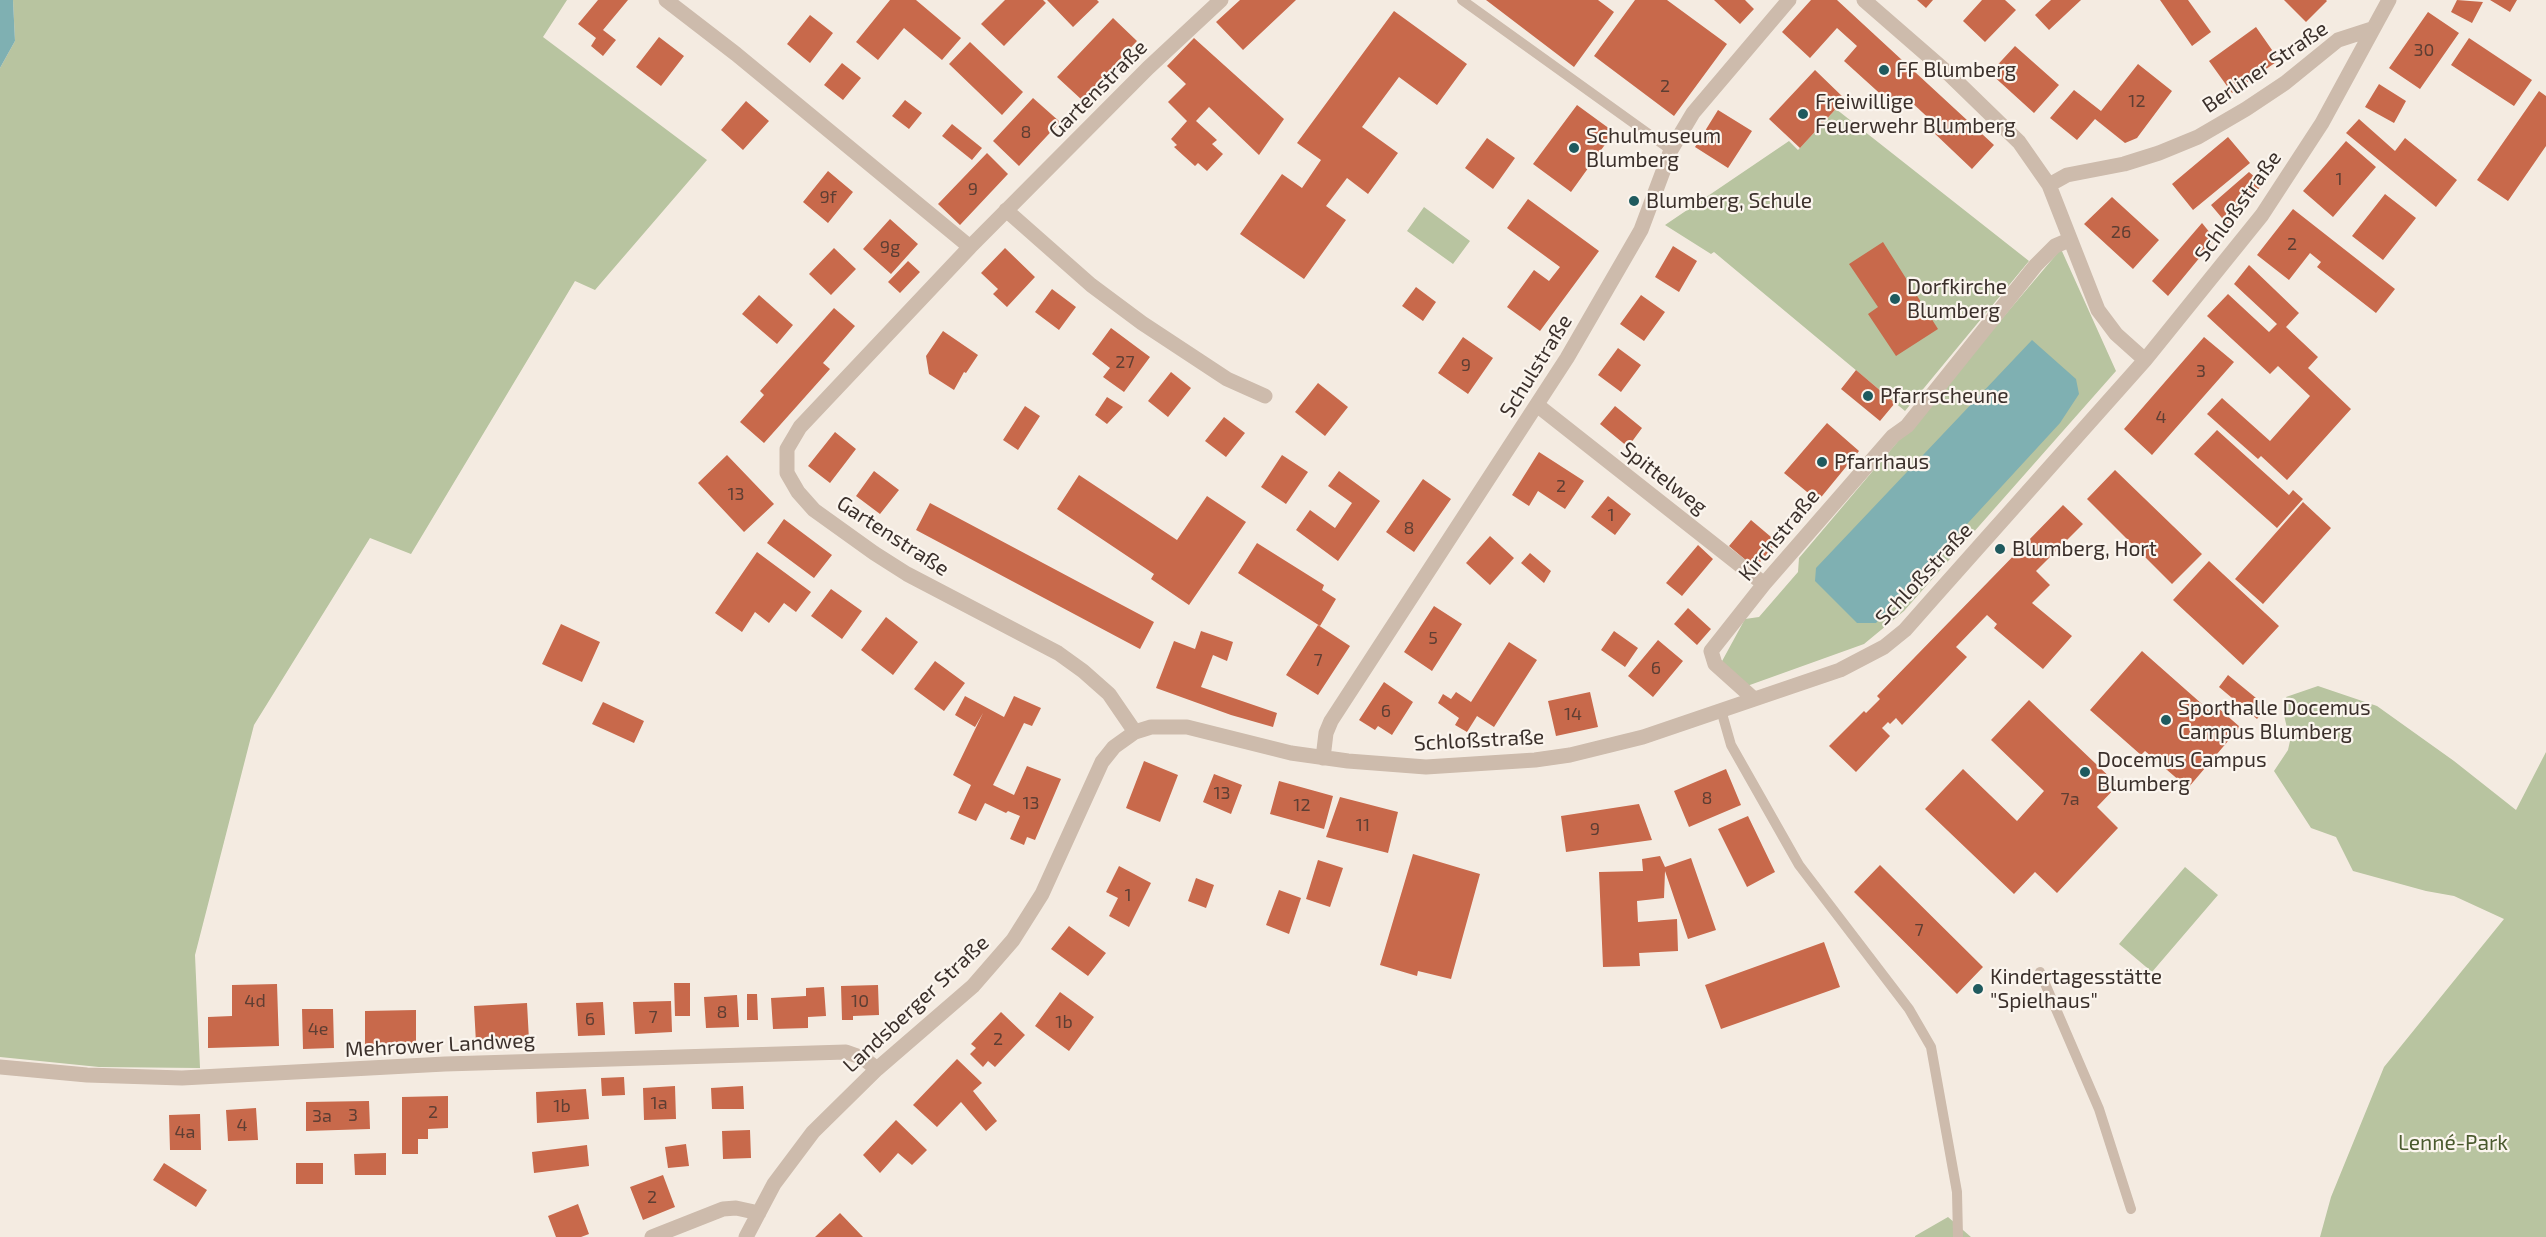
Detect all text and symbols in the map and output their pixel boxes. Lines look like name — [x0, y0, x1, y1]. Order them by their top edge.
street label: Berliner Straße — [2198, 16, 2332, 118]
street label: Gartenstraße — [1044, 35, 1152, 143]
house number: 30 — [2414, 39, 2434, 61]
place label: FF Blumberg — [1896, 57, 2016, 83]
marker: FF Blumberg — [1877, 63, 1891, 77]
house number: 2 — [1660, 75, 1670, 97]
place label: Freiwillige Feuerwehr Blumberg — [1815, 89, 2016, 139]
house number: 12 — [2128, 90, 2146, 112]
marker: Freiwillige Feuerwehr Blumberg — [1796, 107, 1810, 121]
house number: 8 — [1021, 121, 1031, 143]
place label: Schulmuseum Blumberg — [1586, 123, 1721, 173]
marker: Schulmuseum Blumberg — [1567, 141, 1581, 155]
street label: Schloßstraße — [2189, 146, 2287, 266]
house number: 1 — [2335, 168, 2343, 190]
house number: 9 — [968, 178, 978, 200]
house number: 9f — [819, 186, 837, 208]
place label: Blumberg, Schule — [1646, 188, 1812, 214]
marker: Blumberg, Schule — [1627, 194, 1641, 208]
house number: 26 — [2111, 221, 2131, 243]
house number: 2 — [2287, 233, 2297, 255]
house number: 9g — [880, 236, 900, 258]
place label: Dorfkirche Blumberg — [1907, 274, 2007, 324]
marker: Dorfkirche Blumberg — [1888, 292, 1902, 306]
street label: Schulstraße — [1494, 310, 1578, 422]
house number: 27 — [1115, 351, 1135, 373]
house number: 9 — [1461, 354, 1471, 376]
house number: 3 — [2196, 360, 2206, 382]
place label: Pfarrscheune — [1880, 383, 2009, 409]
marker: Pfarrscheune — [1861, 389, 1875, 403]
house number: 4 — [2155, 406, 2167, 428]
street label: Spittelweg — [1616, 436, 1712, 520]
place label: Pfarrhaus — [1834, 449, 1929, 475]
marker: Pfarrhaus — [1815, 455, 1829, 469]
house number: 2 — [1556, 475, 1566, 497]
house number: 13 — [727, 483, 745, 505]
street label: Kirchstraße — [1733, 484, 1825, 586]
street label: Gartenstraße — [832, 490, 954, 582]
house number: 1 — [1607, 504, 1615, 526]
house number: 8 — [1404, 517, 1414, 539]
street label: Schloßstraße — [1870, 518, 1978, 630]
place label: Blumberg, Hort — [2012, 536, 2157, 562]
marker: Blumberg, Hort — [1993, 542, 2007, 556]
house number: 5 — [1428, 627, 1438, 649]
house number: 7 — [1313, 649, 1323, 671]
house number: 6 — [1651, 657, 1661, 679]
place label: Sporthalle Docemus Campus Blumberg — [2178, 695, 2371, 745]
house number: 6 — [1381, 700, 1391, 722]
house number: 14 — [1564, 703, 1582, 725]
marker: Sporthalle Docemus Campus Blumberg — [2159, 713, 2173, 727]
street label: Schloßstraße — [1413, 724, 1545, 756]
place label: Docemus Campus Blumberg — [2097, 747, 2267, 797]
marker: Docemus Campus Blumberg — [2078, 765, 2092, 779]
house number: 13 — [1213, 782, 1231, 804]
house number: 8 — [1702, 787, 1712, 809]
house number: 7a — [2060, 788, 2080, 810]
house number: 13 — [1022, 792, 1040, 814]
house number: 12 — [1293, 794, 1311, 816]
house number: 11 — [1356, 814, 1370, 836]
house number: 9 — [1590, 818, 1600, 840]
house number: 1 — [1124, 884, 1132, 906]
house number: 7 — [1914, 919, 1924, 941]
street label: Landsberger Straße — [838, 930, 994, 1078]
place label: Kindertagesstätte "Spielhaus" — [1990, 964, 2162, 1014]
marker: Kindertagesstätte "Spielhaus" — [1971, 982, 1985, 996]
house number: 4d — [244, 990, 266, 1012]
house number: 10 — [851, 990, 869, 1012]
house number: 8 — [717, 1001, 727, 1023]
house number: 7 — [648, 1006, 658, 1028]
house number: 6 — [585, 1008, 595, 1030]
house number: 1b — [1055, 1011, 1073, 1033]
house number: 4e — [308, 1018, 328, 1040]
street label: Mehrower Landweg — [344, 1027, 536, 1063]
house number: 2 — [993, 1028, 1003, 1050]
house number: 1a — [650, 1092, 668, 1114]
house number: 1b — [553, 1095, 571, 1117]
house number: 2 — [428, 1101, 438, 1123]
house number: 3 — [348, 1104, 358, 1126]
house number: 3a — [312, 1105, 332, 1127]
house number: 4 — [236, 1114, 248, 1136]
house number: 4a — [175, 1121, 195, 1143]
park label: Lenné-Park — [2398, 1130, 2508, 1156]
house number: 2 — [647, 1186, 657, 1208]

